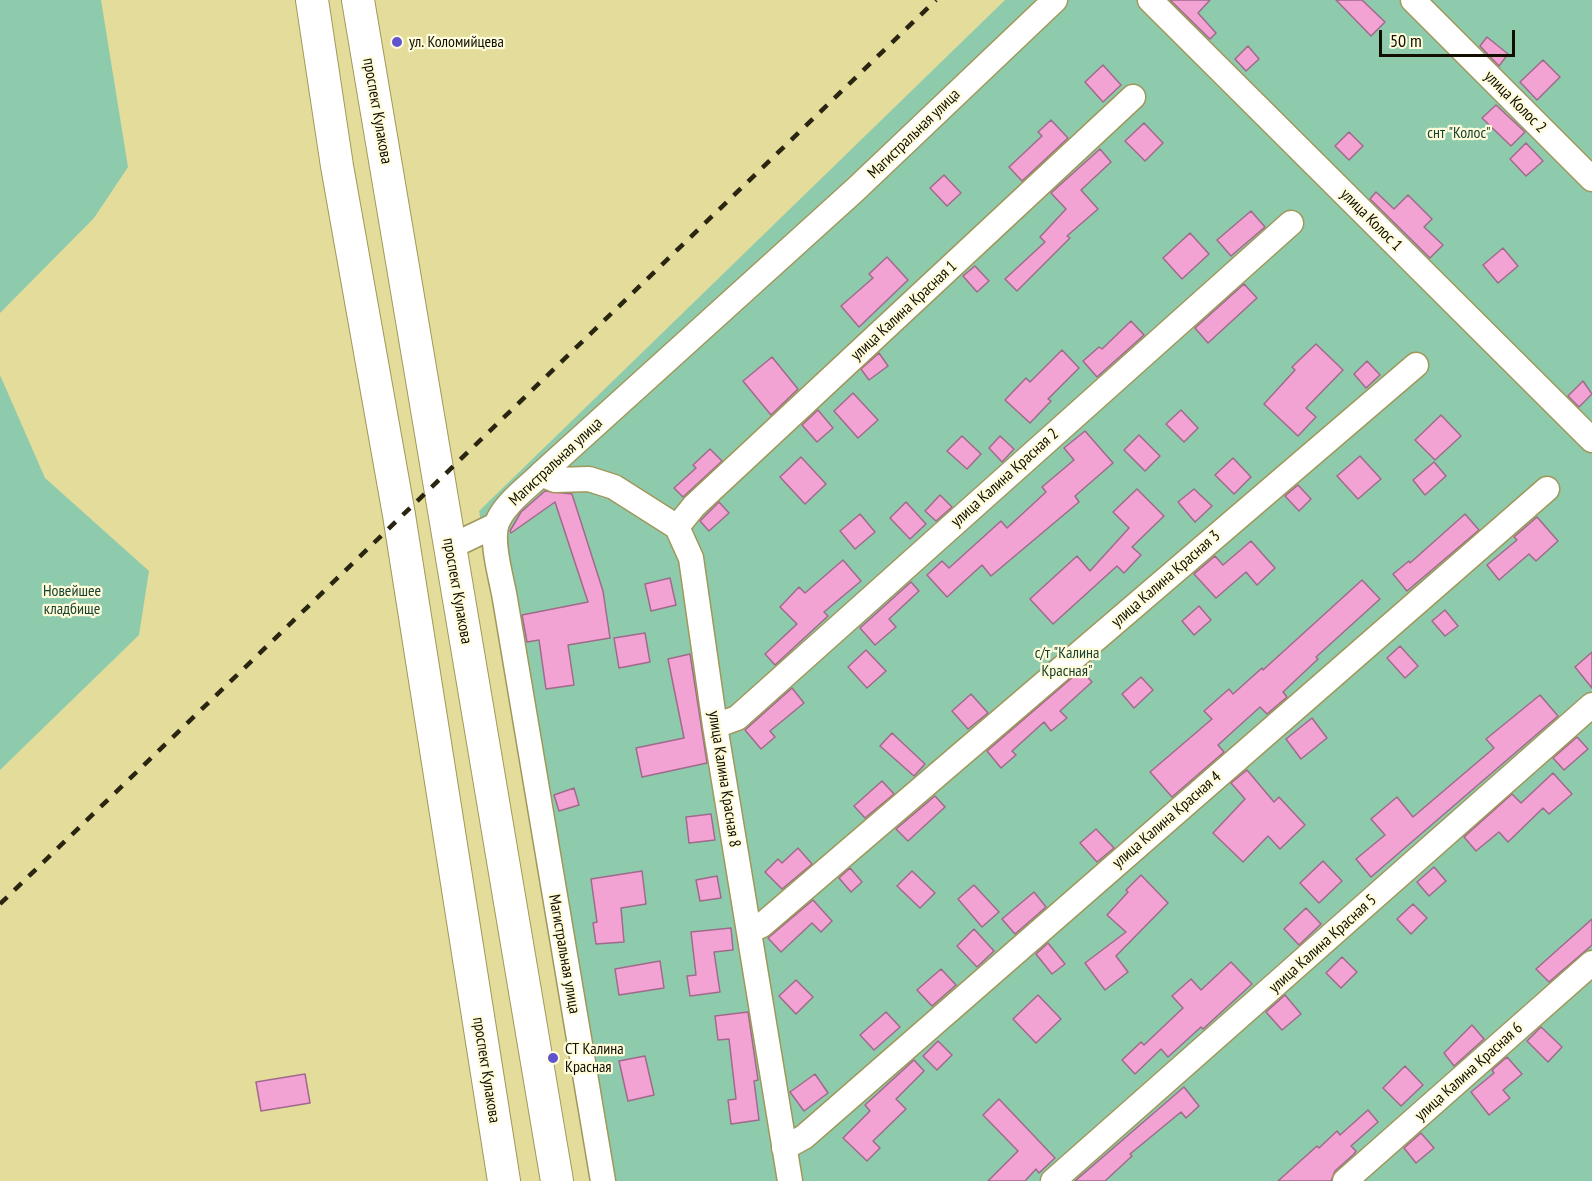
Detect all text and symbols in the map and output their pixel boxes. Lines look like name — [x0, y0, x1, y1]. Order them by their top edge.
scale bar — [1382, 18, 1518, 56]
text: 50 m — [1390, 29, 1422, 52]
place label: ул. Коломийцева — [409, 32, 504, 52]
marker: ул. Коломийцева — [390, 35, 404, 49]
street label: проспект Кулакова — [358, 57, 396, 165]
street label: улица Колос 2 — [1480, 67, 1550, 137]
street label: Магистральная улица — [864, 85, 964, 183]
park label: снт "Колос" — [1427, 123, 1491, 143]
street label: улица Колос 1 — [1336, 185, 1406, 255]
street label: улица Калина Красная 1 — [847, 257, 961, 365]
street label: Магистральная улица — [505, 414, 607, 510]
street label: улица Калина Красная 2 — [947, 425, 1063, 531]
street label: улица Калина Красная 3 — [1108, 527, 1224, 631]
street label: проспект Кулакова — [438, 537, 476, 645]
park label: Новейшее кладбище — [43, 581, 101, 619]
park label: с/т "Калина Красная" — [1035, 643, 1099, 681]
street label: улица Калина Красная 8 — [704, 709, 744, 849]
street label: улица Калина Красная 4 — [1109, 768, 1225, 872]
street label: улица Калина Красная 5 — [1265, 891, 1381, 997]
street label: Магистральная улица — [544, 893, 584, 1015]
street label: проспект Кулакова — [468, 1016, 504, 1124]
street label: улица Калина Красная 6 — [1411, 1019, 1527, 1125]
place label: СТ Калина Красная — [565, 1039, 624, 1077]
marker: СТ Калина Красная — [546, 1051, 560, 1065]

